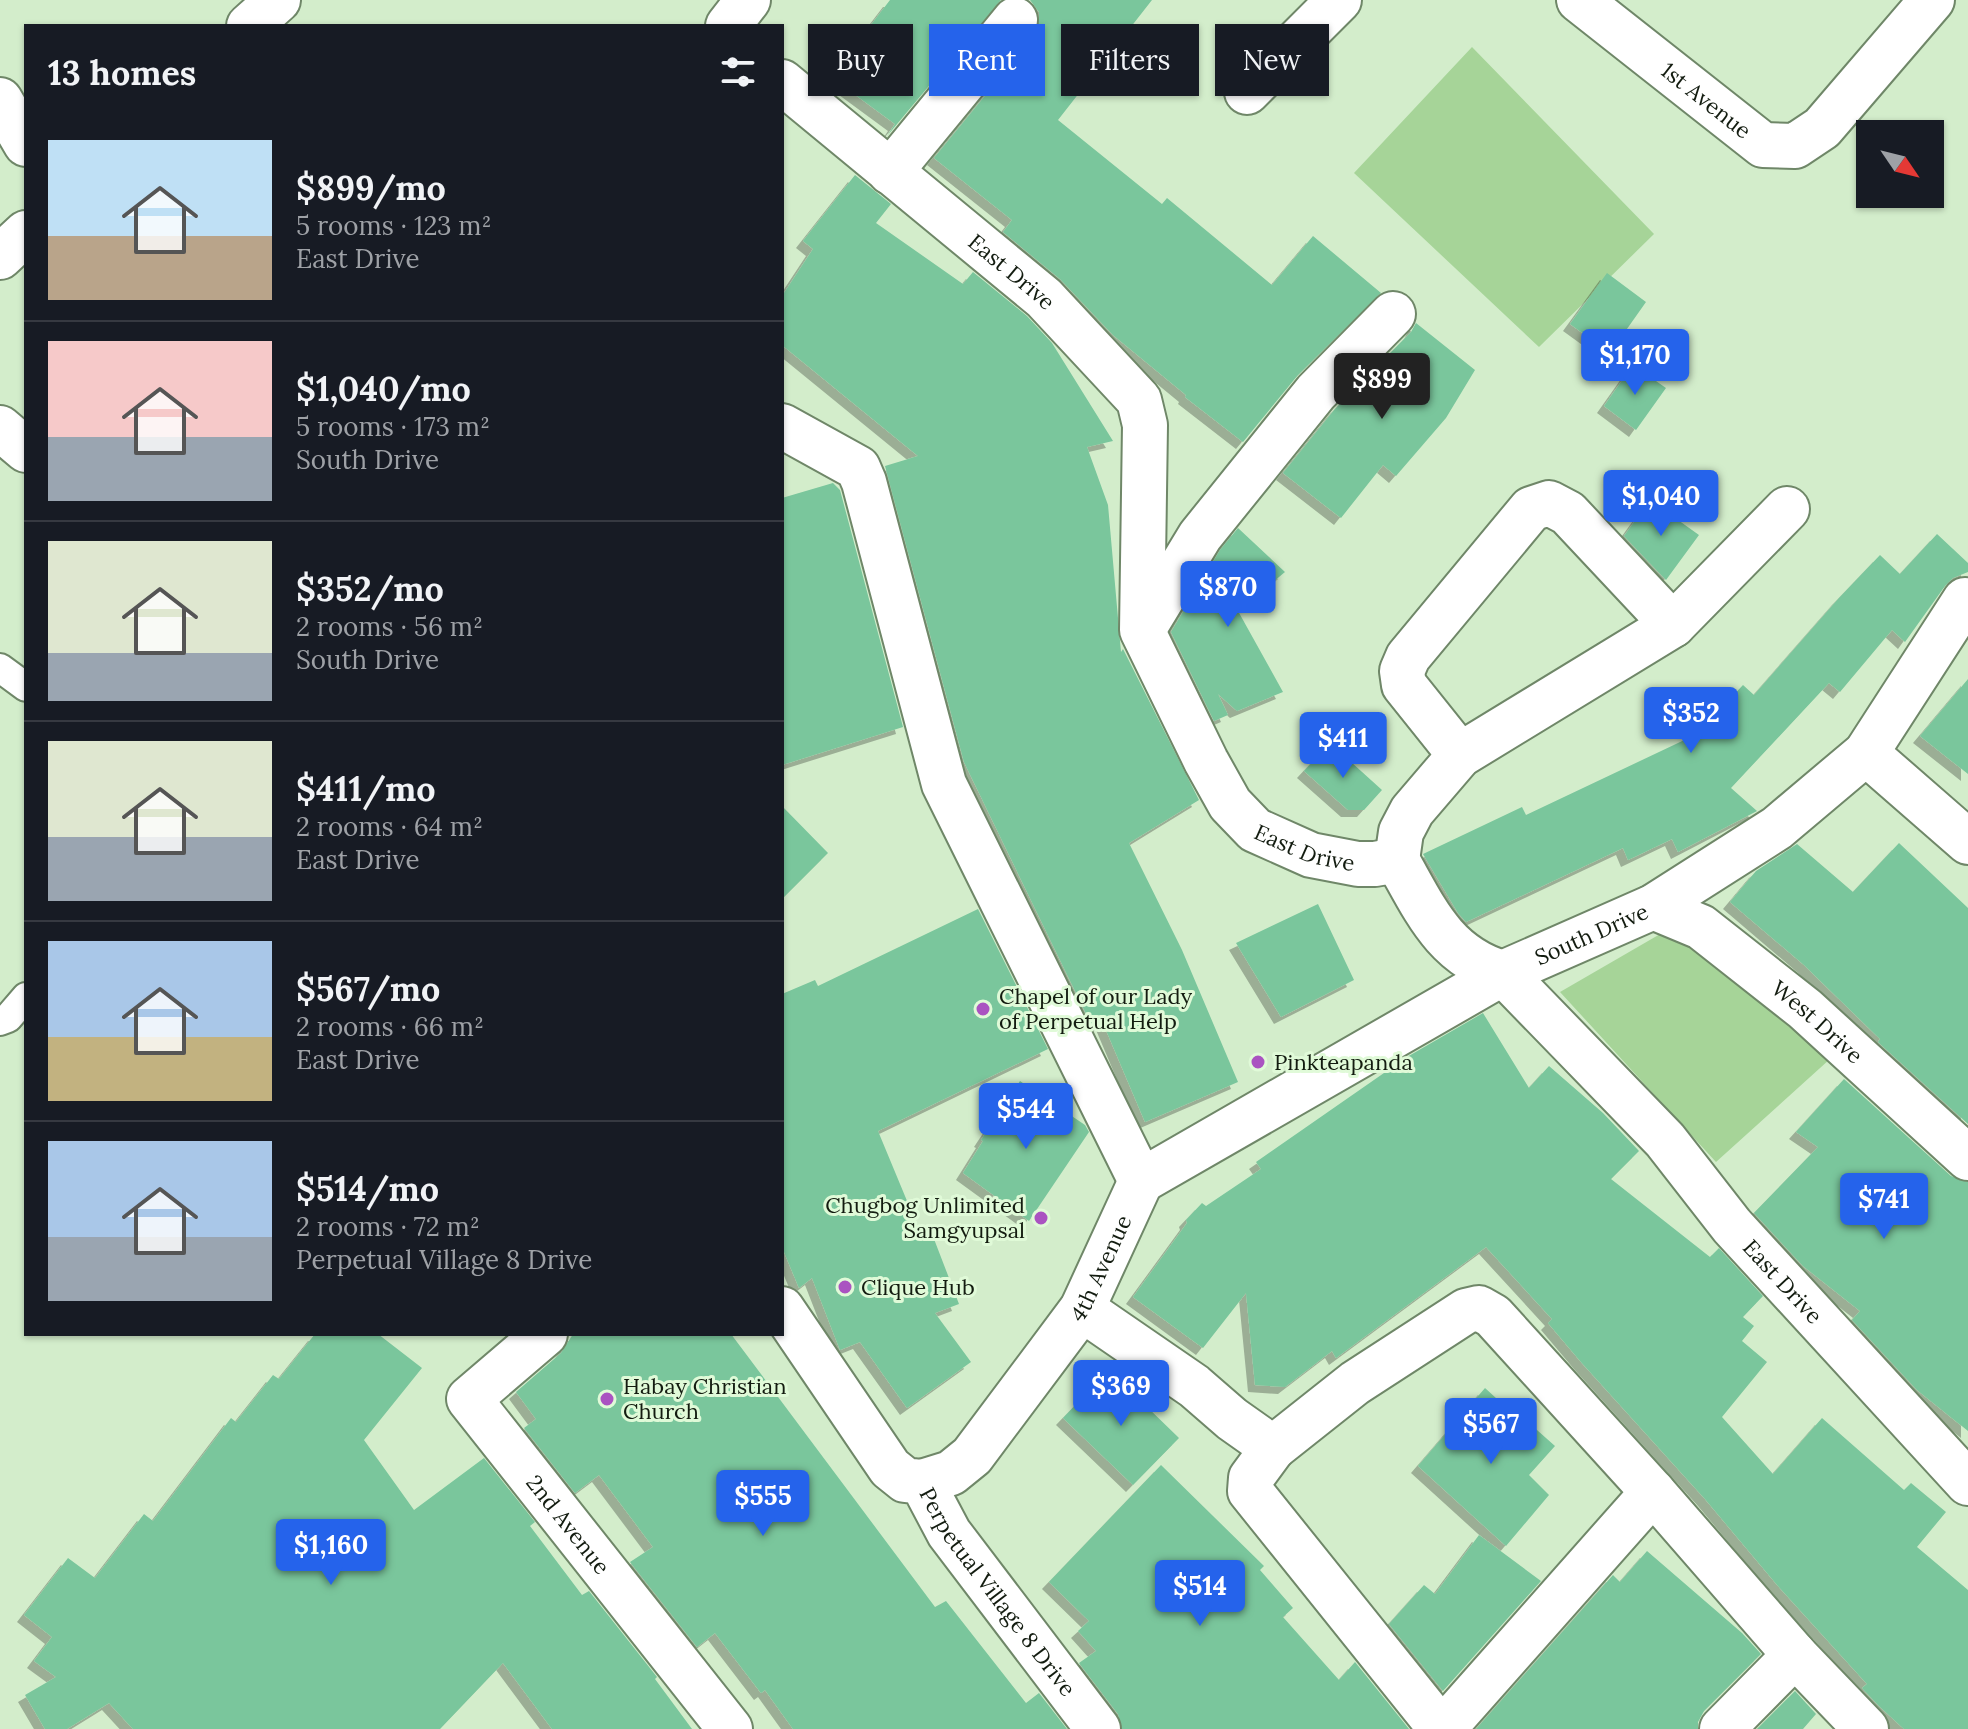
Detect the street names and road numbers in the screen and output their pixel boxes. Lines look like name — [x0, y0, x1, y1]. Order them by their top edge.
street label: 1st Avenue — [1655, 56, 1757, 144]
street label: East Drive — [963, 227, 1062, 315]
street label: East Drive — [1250, 818, 1357, 877]
street label: South Drive — [1530, 897, 1652, 971]
street label: West Drive — [1766, 974, 1869, 1069]
street label: 4th Avenue — [1064, 1210, 1137, 1327]
street label: East Drive — [1737, 1233, 1829, 1329]
street label: 2nd Avenue — [520, 1469, 616, 1580]
street label: Perpetual Village 8 Drive — [913, 1483, 1082, 1702]

